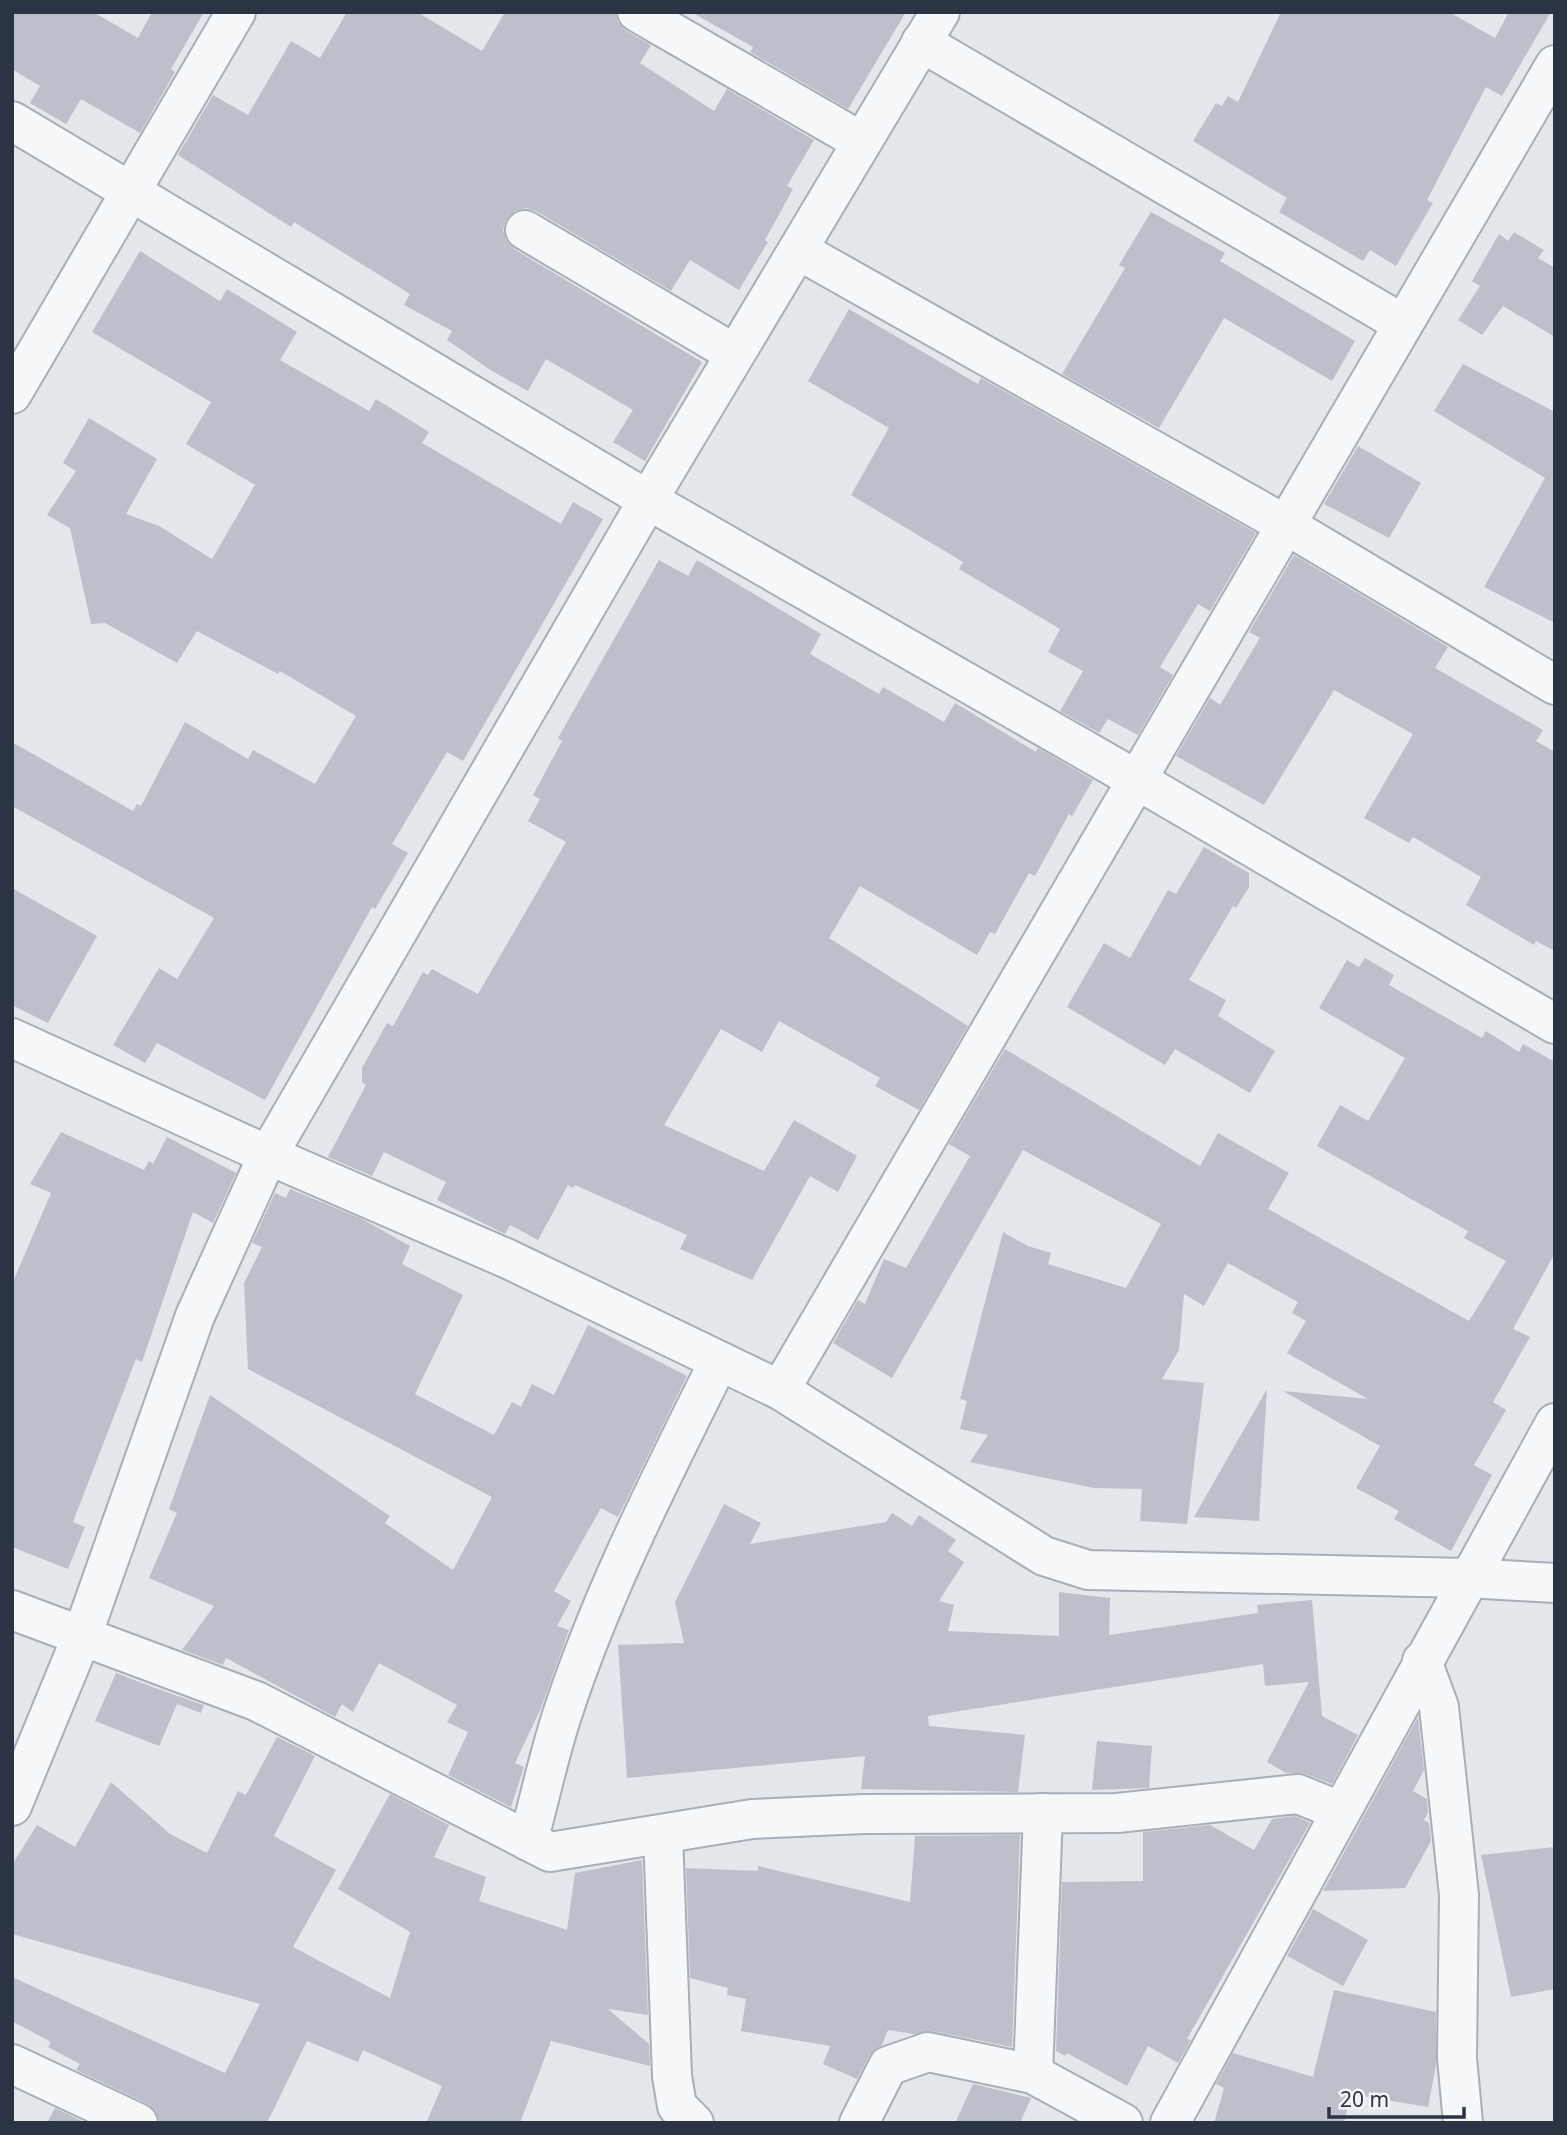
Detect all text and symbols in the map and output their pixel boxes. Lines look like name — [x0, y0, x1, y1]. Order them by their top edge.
scale bar — [1329, 2076, 1464, 2120]
text: 20 m — [1340, 2085, 1389, 2113]

